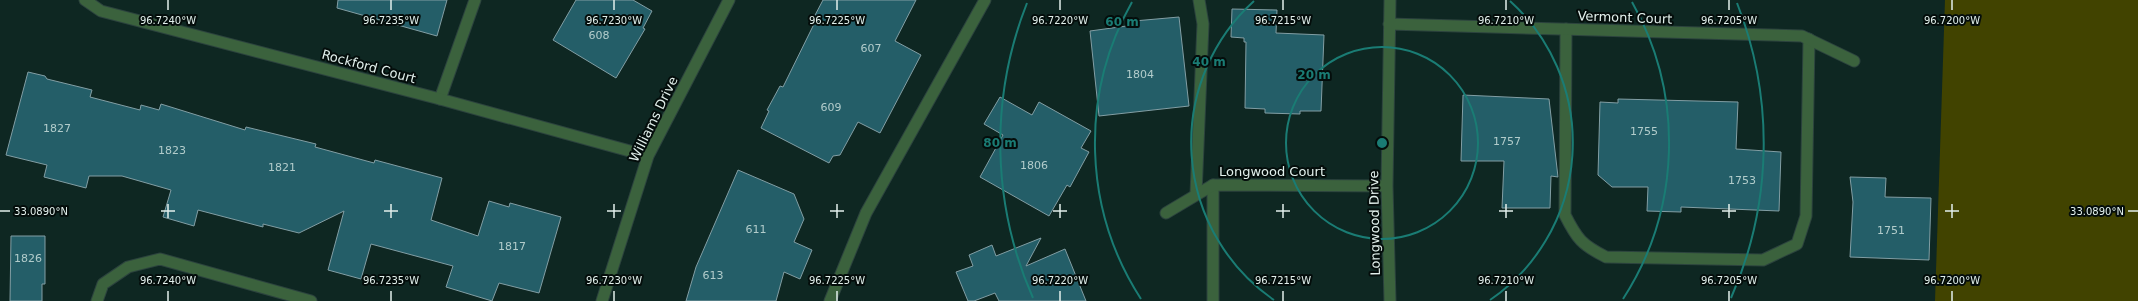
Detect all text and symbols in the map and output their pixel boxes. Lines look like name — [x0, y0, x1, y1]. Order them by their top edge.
street label: Vermont Court — [1577, 8, 1673, 27]
text: 96.7240°W — [140, 15, 196, 26]
text: 96.7235°W — [363, 15, 419, 26]
text: 96.7230°W — [586, 15, 642, 26]
text: 96.7225°W — [809, 15, 865, 26]
text: 96.7220°W — [1032, 15, 1088, 26]
text: 60 m — [1105, 15, 1139, 29]
text: 96.7215°W — [1255, 15, 1311, 26]
text: 96.7210°W — [1478, 15, 1534, 26]
text: 96.7205°W — [1701, 15, 1757, 26]
text: 96.7200°W — [1924, 15, 1980, 26]
house number: 608 — [589, 29, 610, 42]
house number: 607 — [861, 42, 882, 55]
street label: Rockford Court — [320, 47, 418, 86]
text: 40 m — [1192, 55, 1226, 69]
house number: 1804 — [1126, 68, 1154, 81]
text: 20 m — [1297, 68, 1331, 82]
street label: Williams Drive — [626, 74, 681, 164]
house number: 609 — [821, 101, 842, 114]
house number: 1827 — [43, 122, 71, 135]
house number: 1755 — [1630, 125, 1658, 138]
house number: 1757 — [1493, 135, 1521, 148]
text: 80 m — [983, 136, 1017, 150]
centre of rings — [1375, 136, 1389, 150]
house number: 1823 — [158, 144, 186, 157]
house number: 1806 — [1020, 159, 1048, 172]
house number: 1821 — [268, 161, 296, 174]
street label: Longwood Court — [1219, 164, 1325, 179]
street label: Longwood Drive — [1366, 170, 1383, 276]
house number: 1753 — [1728, 174, 1756, 187]
text: 33.0890°N — [14, 206, 68, 217]
text: 33.0890°N — [2070, 206, 2124, 217]
house number: 611 — [746, 223, 767, 236]
house number: 1751 — [1877, 224, 1905, 237]
house number: 1817 — [498, 240, 526, 253]
house number: 1826 — [14, 252, 42, 265]
house number: 613 — [703, 269, 724, 282]
text: 96.7240°W — [140, 275, 196, 286]
text: 96.7235°W — [363, 275, 419, 286]
text: 96.7230°W — [586, 275, 642, 286]
text: 96.7225°W — [809, 275, 865, 286]
text: 96.7220°W — [1032, 275, 1088, 286]
text: 96.7215°W — [1255, 275, 1311, 286]
text: 96.7210°W — [1478, 275, 1534, 286]
text: 96.7205°W — [1701, 275, 1757, 286]
text: 96.7200°W — [1924, 275, 1980, 286]

